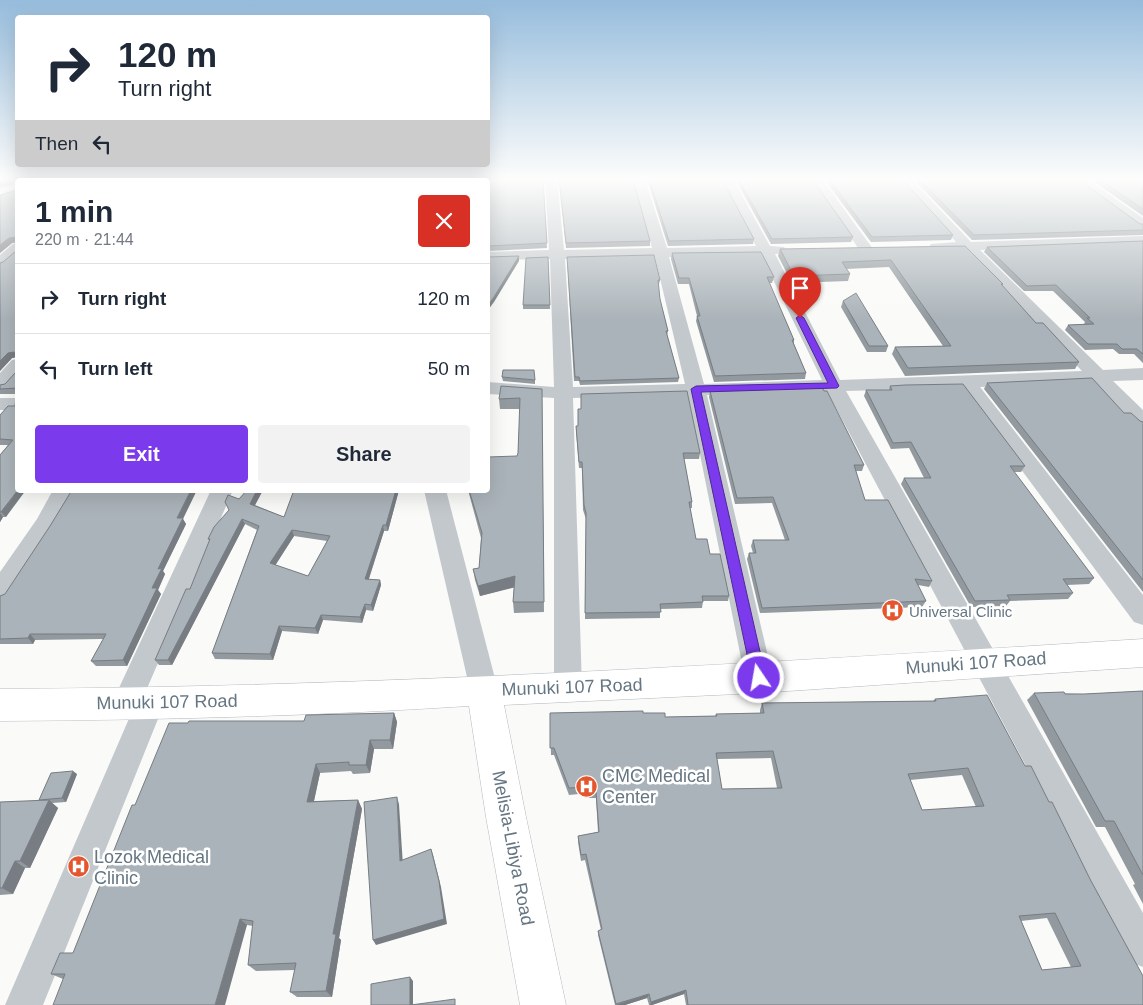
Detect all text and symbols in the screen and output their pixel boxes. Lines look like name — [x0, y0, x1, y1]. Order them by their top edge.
icon: right — [35, 35, 100, 100]
text: 120 m — [118, 35, 217, 74]
text: Turn right — [118, 76, 211, 101]
icon: left — [88, 130, 116, 158]
text: Then — [35, 133, 78, 154]
text: 1 min — [35, 195, 113, 228]
button: close — [418, 195, 470, 247]
text: 220 m · 21:44 — [35, 231, 134, 248]
pin — [779, 267, 821, 318]
icon: arrive — [786, 274, 814, 302]
icon: right — [35, 285, 63, 313]
text: Turn right — [78, 288, 166, 309]
text: 120 m — [417, 288, 470, 309]
icon: left — [35, 355, 63, 383]
text: Turn left — [78, 358, 153, 379]
text: 50 m — [428, 358, 470, 379]
button: Exit — [35, 425, 248, 483]
button: Share — [258, 425, 470, 483]
hospital icon: Universal Clinic — [881, 599, 905, 623]
place label: Universal Clinic — [909, 603, 1013, 620]
street label: Munuki 107 Road — [905, 648, 1047, 678]
position arrow — [732, 651, 784, 703]
street label: Munuki 107 Road — [501, 675, 643, 699]
street label: Munuki 107 Road — [96, 691, 238, 713]
place label: CMC Medical Center — [602, 766, 710, 807]
street label: Melisia-Libiya Road — [488, 769, 538, 927]
hospital icon: CMC Medical Center — [574, 774, 598, 798]
place label: Lozok Medical Clinic — [94, 847, 209, 888]
hospital icon: Lozok Medical Clinic — [66, 855, 90, 879]

